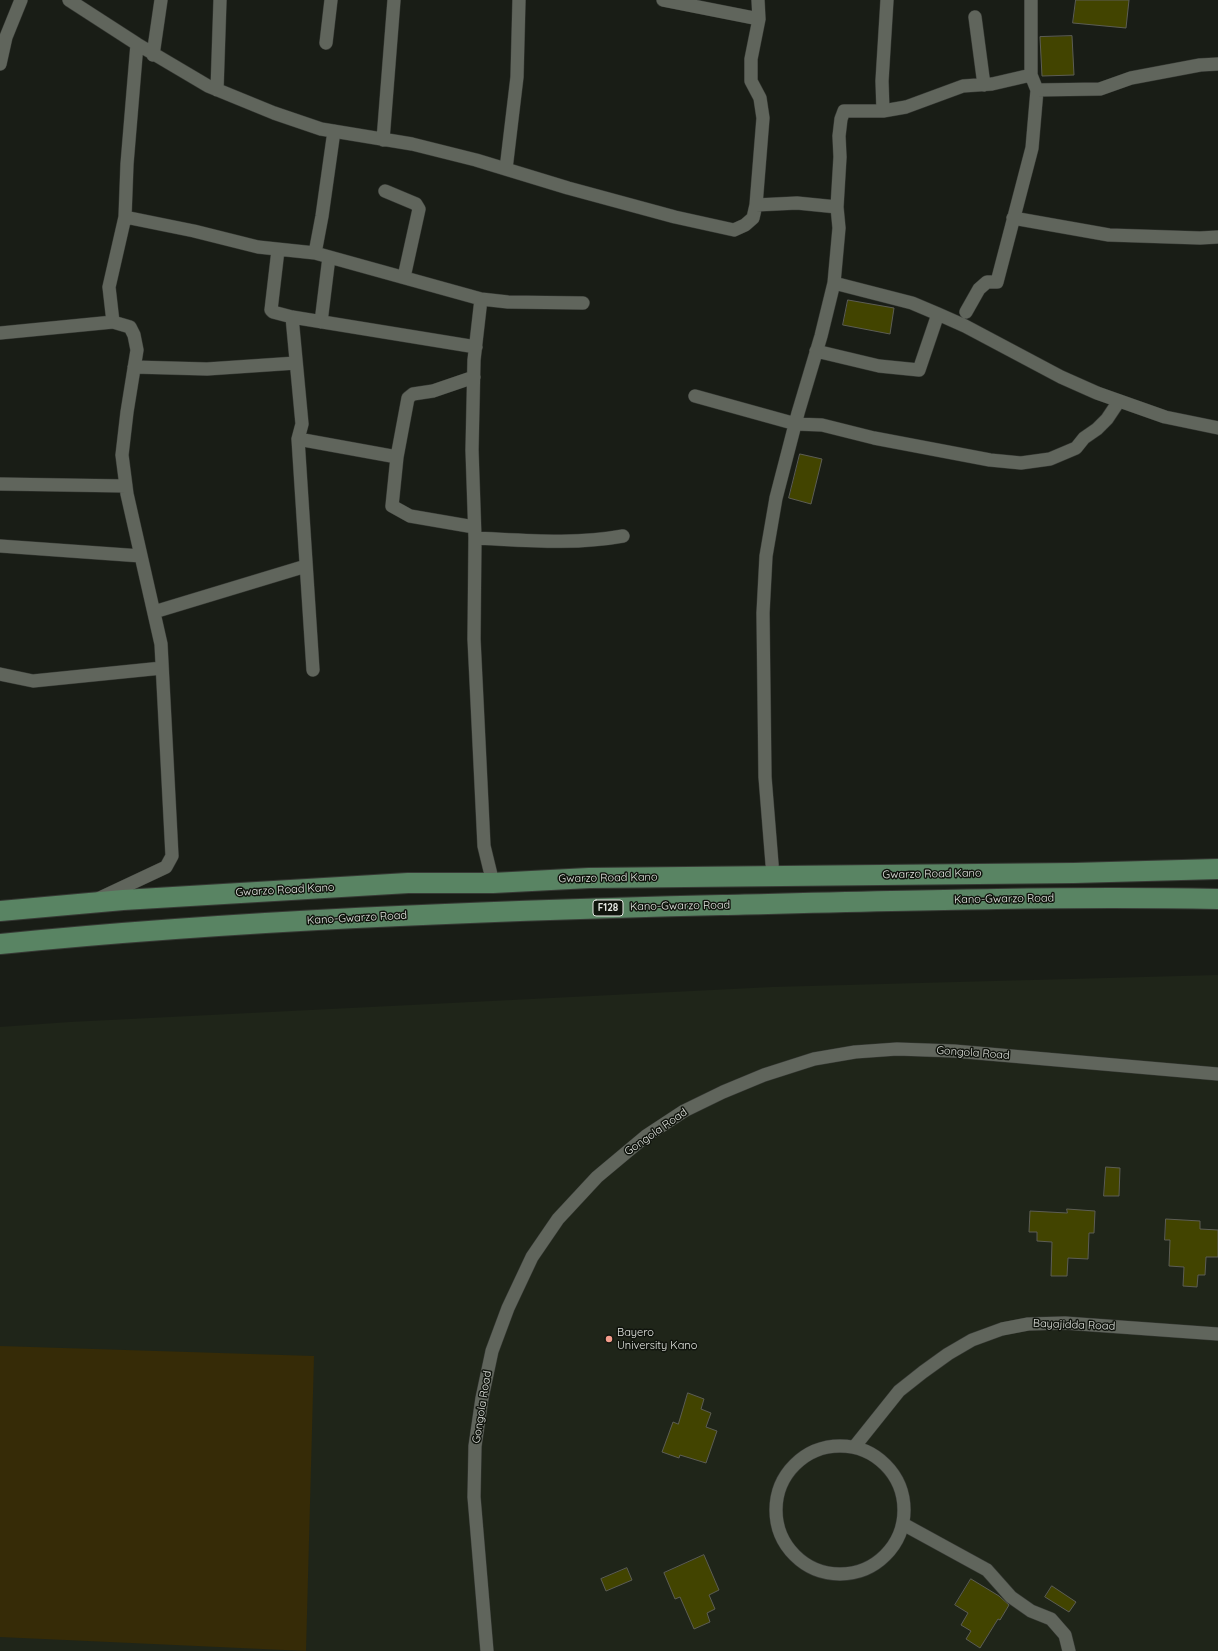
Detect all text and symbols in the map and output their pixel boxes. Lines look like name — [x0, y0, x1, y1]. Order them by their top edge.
street label: Gwarzo Road Kano — [882, 867, 982, 881]
street label: Gwarzo Road Kano — [558, 871, 658, 885]
street label: Gwarzo Road Kano — [235, 881, 335, 899]
street label: Kano-Gwarzo Road — [954, 892, 1054, 906]
street label: Kano-Gwarzo Road — [630, 899, 730, 913]
road number: F128 — [593, 900, 623, 916]
street label: Kano-Gwarzo Road — [307, 909, 407, 927]
street label: Gongola Road — [936, 1044, 1010, 1062]
street label: Gongola Road — [622, 1106, 690, 1158]
street label: Bayajidda Road — [1033, 1317, 1115, 1333]
place label: Bayero University Kano — [617, 1326, 697, 1352]
marker: Bayero University Kano — [604, 1334, 614, 1344]
street label: Gongola Road — [470, 1370, 494, 1444]

